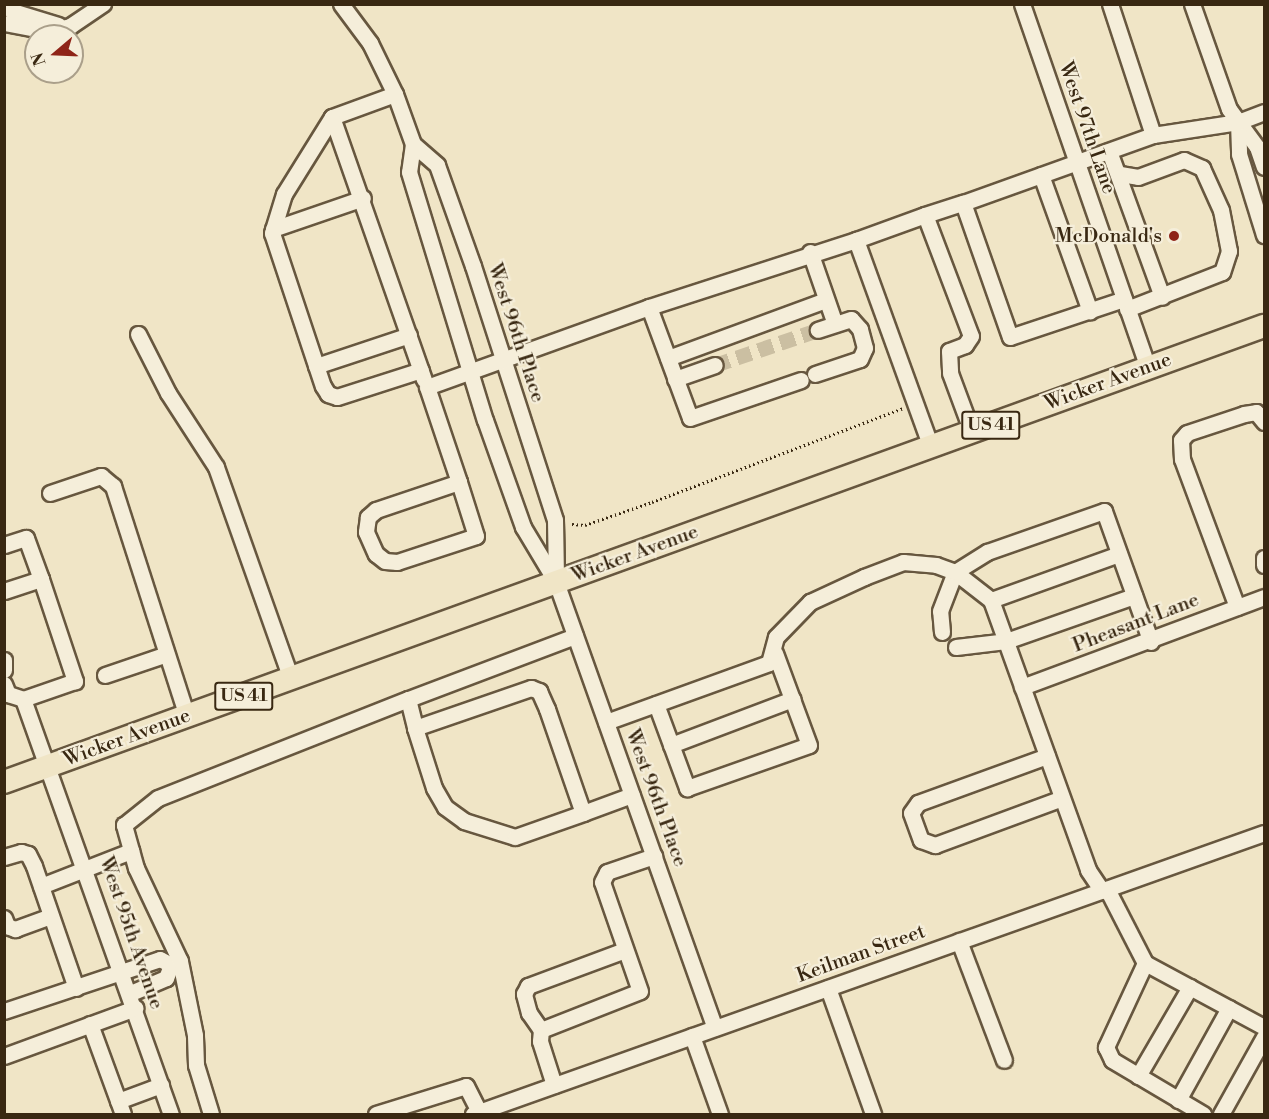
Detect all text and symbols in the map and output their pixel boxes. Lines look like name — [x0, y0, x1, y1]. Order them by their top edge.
north arrow — [24, 24, 84, 84]
text: N — [27, 50, 50, 68]
street label: West 97th Lane — [1053, 59, 1121, 197]
place label: McDonald's — [1055, 224, 1162, 248]
marker: McDonald's — [1167, 229, 1181, 243]
street label: West 96th Place — [482, 261, 550, 405]
street label: Wicker Avenue — [1041, 348, 1175, 416]
road number: US 41 — [961, 410, 1021, 440]
street label: Wicker Avenue — [568, 520, 702, 588]
street label: Pheasant Lane — [1070, 588, 1202, 658]
road number: US 41 — [214, 681, 274, 711]
street label: Wicker Avenue — [60, 704, 194, 772]
street label: West 96th Place — [620, 726, 692, 870]
street label: West 95th Avenue — [94, 854, 168, 1012]
street label: Keilman Street — [793, 920, 929, 988]

